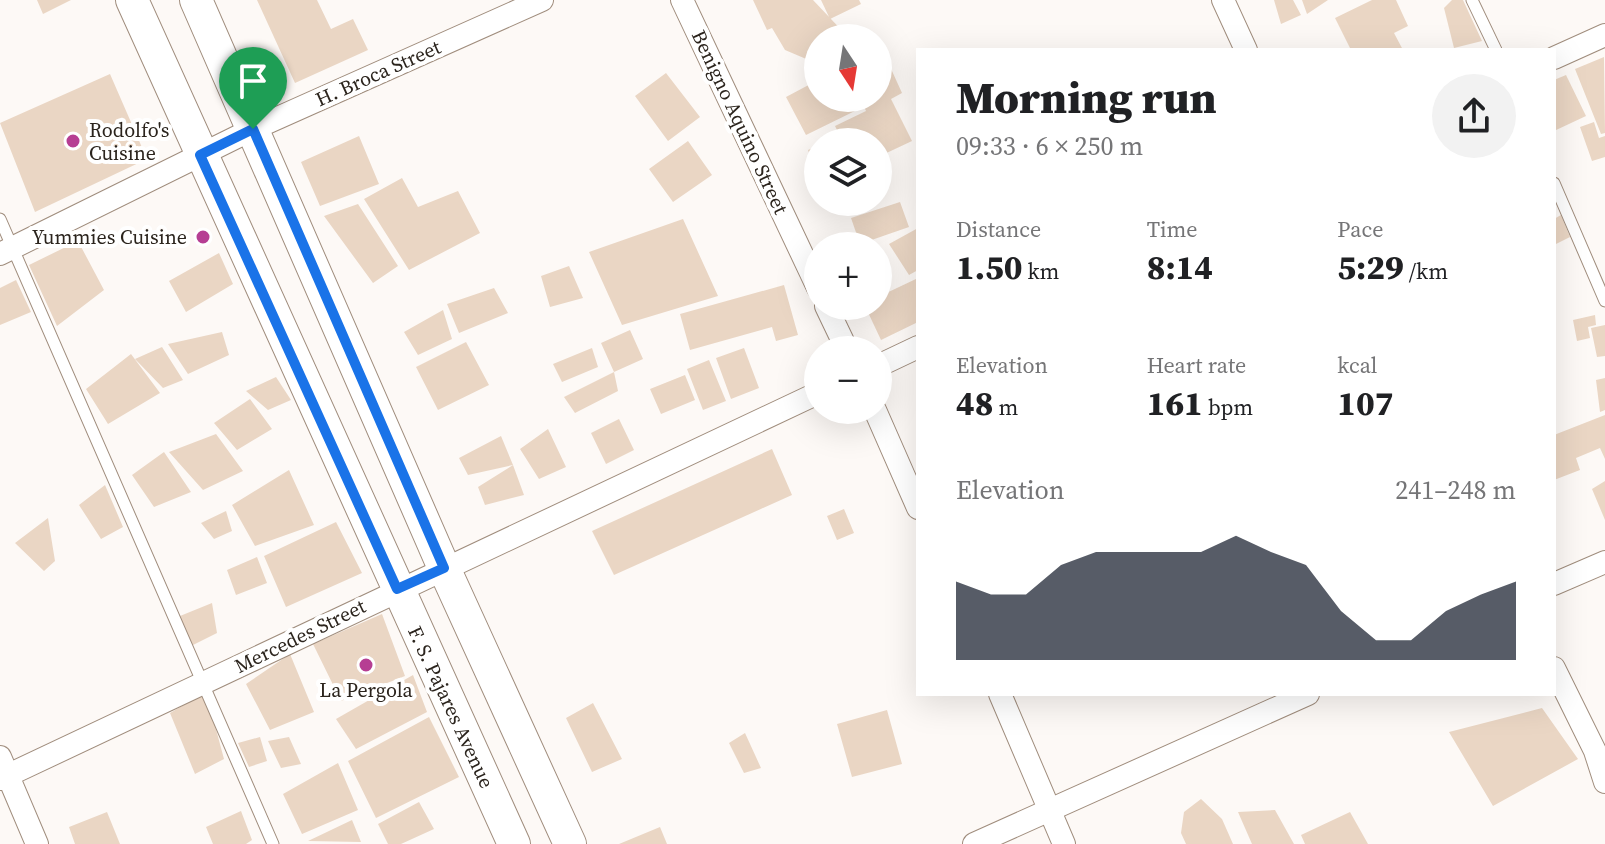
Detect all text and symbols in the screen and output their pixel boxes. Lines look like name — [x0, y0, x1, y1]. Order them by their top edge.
north arrow — [804, 24, 892, 112]
map controls — [804, 24, 892, 424]
street label: Benigno Aquino Street — [685, 25, 795, 219]
street label: H. Broca Street — [311, 33, 446, 113]
pin — [219, 47, 287, 129]
icon: arrive — [231, 59, 275, 103]
text: Morning run — [956, 67, 1217, 128]
button: share — [1432, 74, 1516, 158]
place label: Rodolfo's Cuisine — [89, 116, 170, 167]
button: layers — [804, 128, 892, 216]
text: 09:33 · 6 × 250 m — [956, 128, 1143, 164]
marker: Rodolfo's Cuisine — [64, 132, 82, 150]
text: Distance — [956, 214, 1041, 244]
text: Time — [1147, 214, 1198, 244]
text: Pace — [1337, 214, 1383, 244]
place label: Yummies Cuisine — [32, 223, 187, 251]
marker: Yummies Cuisine — [194, 228, 212, 246]
button: + — [804, 232, 892, 320]
text: 1.50 — [956, 244, 1022, 290]
text: 8:14 — [1147, 244, 1213, 290]
text: 5:29 — [1337, 244, 1404, 290]
text: km — [1022, 256, 1059, 286]
text: /km — [1404, 256, 1448, 286]
button: − — [804, 336, 892, 424]
text: Elevation — [956, 350, 1048, 380]
text: Heart rate — [1147, 350, 1246, 380]
text: kcal — [1337, 350, 1377, 380]
text: 48 — [956, 380, 993, 426]
text: 161 — [1147, 380, 1203, 426]
text: 107 — [1337, 380, 1394, 426]
text: m — [993, 392, 1018, 422]
text: bpm — [1203, 392, 1253, 422]
text: Elevation — [956, 472, 1065, 508]
text: 241–248 m — [1395, 472, 1516, 508]
street label: Mercedes Street — [230, 592, 371, 680]
street label: F. S. Pajares Avenue — [401, 621, 501, 793]
marker: La Pergola — [357, 656, 375, 674]
place label: La Pergola — [319, 676, 414, 704]

